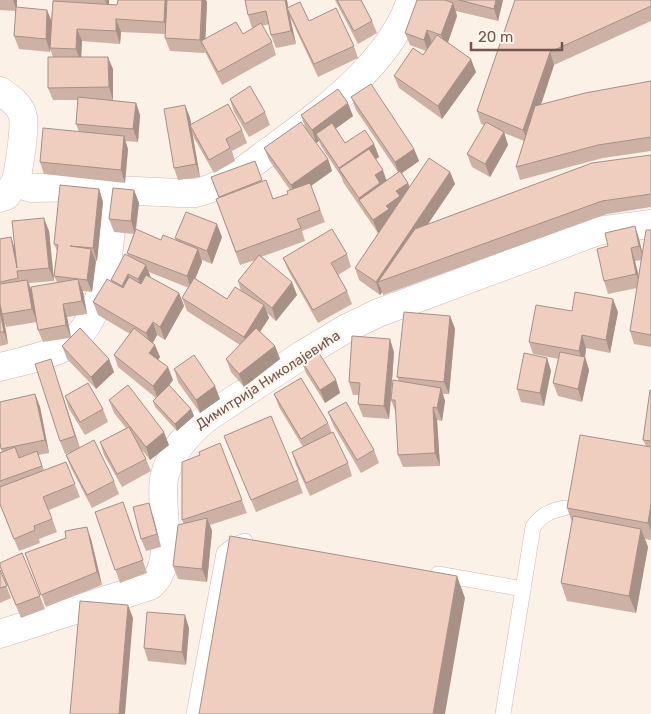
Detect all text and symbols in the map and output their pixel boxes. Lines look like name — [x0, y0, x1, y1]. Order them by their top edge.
scale bar — [471, 20, 562, 52]
text: 20 m — [478, 28, 513, 46]
street label: Димитрија Николајевића — [193, 327, 343, 433]

